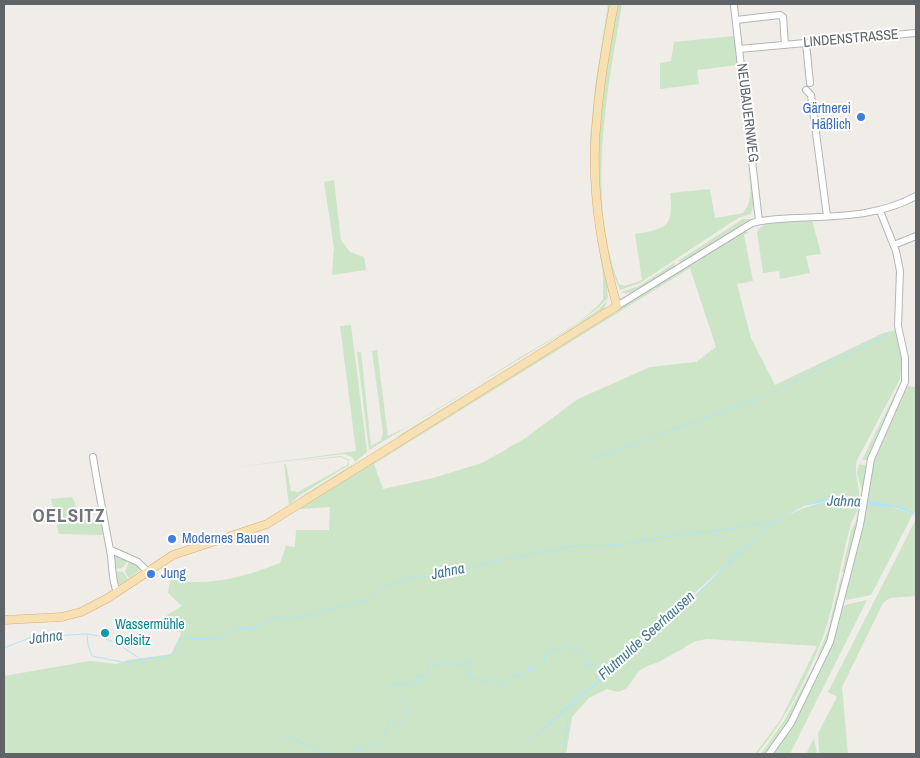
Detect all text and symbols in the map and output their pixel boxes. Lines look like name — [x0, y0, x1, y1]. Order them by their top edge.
street label: LINDENSTRASSE — [803, 26, 899, 52]
street label: NEUBAUERNWEG — [733, 63, 761, 163]
place label: Gärtnerei Häßlich — [803, 101, 851, 134]
marker: Gärtnerei Häßlich — [855, 111, 867, 123]
water label: Jahna — [827, 492, 861, 512]
district label: OELSITZ — [32, 506, 106, 528]
place label: Modernes Bauen — [182, 531, 269, 547]
marker: Modernes Bauen — [166, 533, 178, 545]
water label: Jahna — [430, 560, 466, 584]
place label: Jung — [161, 566, 186, 582]
marker: Jung — [145, 568, 157, 580]
water label: Flutmulde Seerhausen — [595, 588, 699, 684]
place label: Wassermühle Oelsitz — [115, 617, 185, 650]
water label: Jahna — [28, 627, 64, 649]
marker: Wassermühle Oelsitz — [99, 627, 111, 639]

